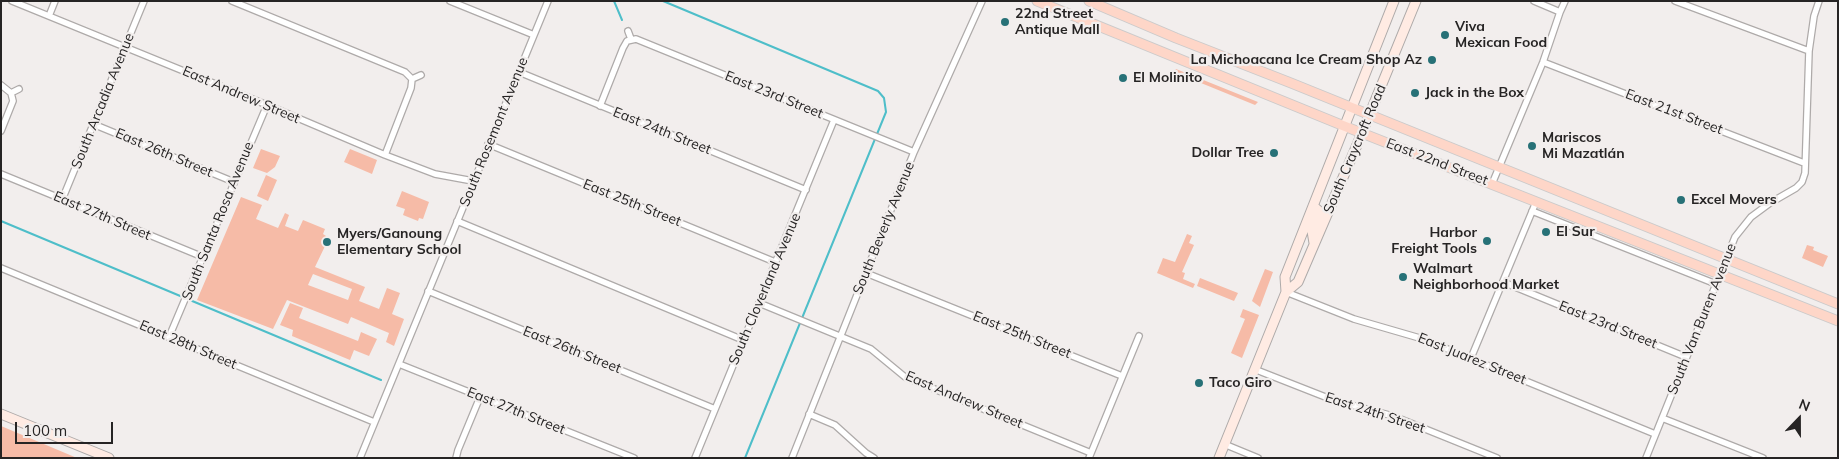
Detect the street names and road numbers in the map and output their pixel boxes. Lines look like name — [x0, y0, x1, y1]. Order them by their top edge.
street label: South Arcadia Avenue — [68, 31, 138, 171]
street label: South Rosemont Avenue — [456, 55, 532, 209]
street label: East Andrew Street — [180, 63, 302, 127]
street label: East 23rd Street — [722, 68, 826, 122]
street label: South Craycroft Road — [1320, 82, 1390, 216]
street label: East 21st Street — [1623, 86, 1725, 138]
street label: East 24th Street — [611, 104, 713, 158]
street label: East 26th Street — [113, 125, 215, 181]
street label: East 22nd Street — [1384, 135, 1490, 189]
street label: South Santa Rosa Avenue — [179, 139, 257, 303]
street label: South Beverly Avenue — [850, 159, 918, 297]
street label: East 25th Street — [581, 176, 683, 230]
street label: East 27th Street — [51, 188, 153, 244]
street label: South Cloverland Avenue — [725, 211, 805, 367]
street label: South Van Buren Avenue — [1664, 241, 1740, 397]
street label: East 23rd Street — [1556, 298, 1660, 352]
street label: East 25th Street — [971, 308, 1073, 362]
street label: East 28th Street — [137, 317, 239, 373]
street label: East 26th Street — [521, 323, 623, 377]
street label: East Juarez Street — [1415, 330, 1529, 388]
street label: East Andrew Street — [903, 368, 1025, 432]
street label: East 27th Street — [465, 384, 567, 438]
street label: East 24th Street — [1323, 389, 1427, 437]

